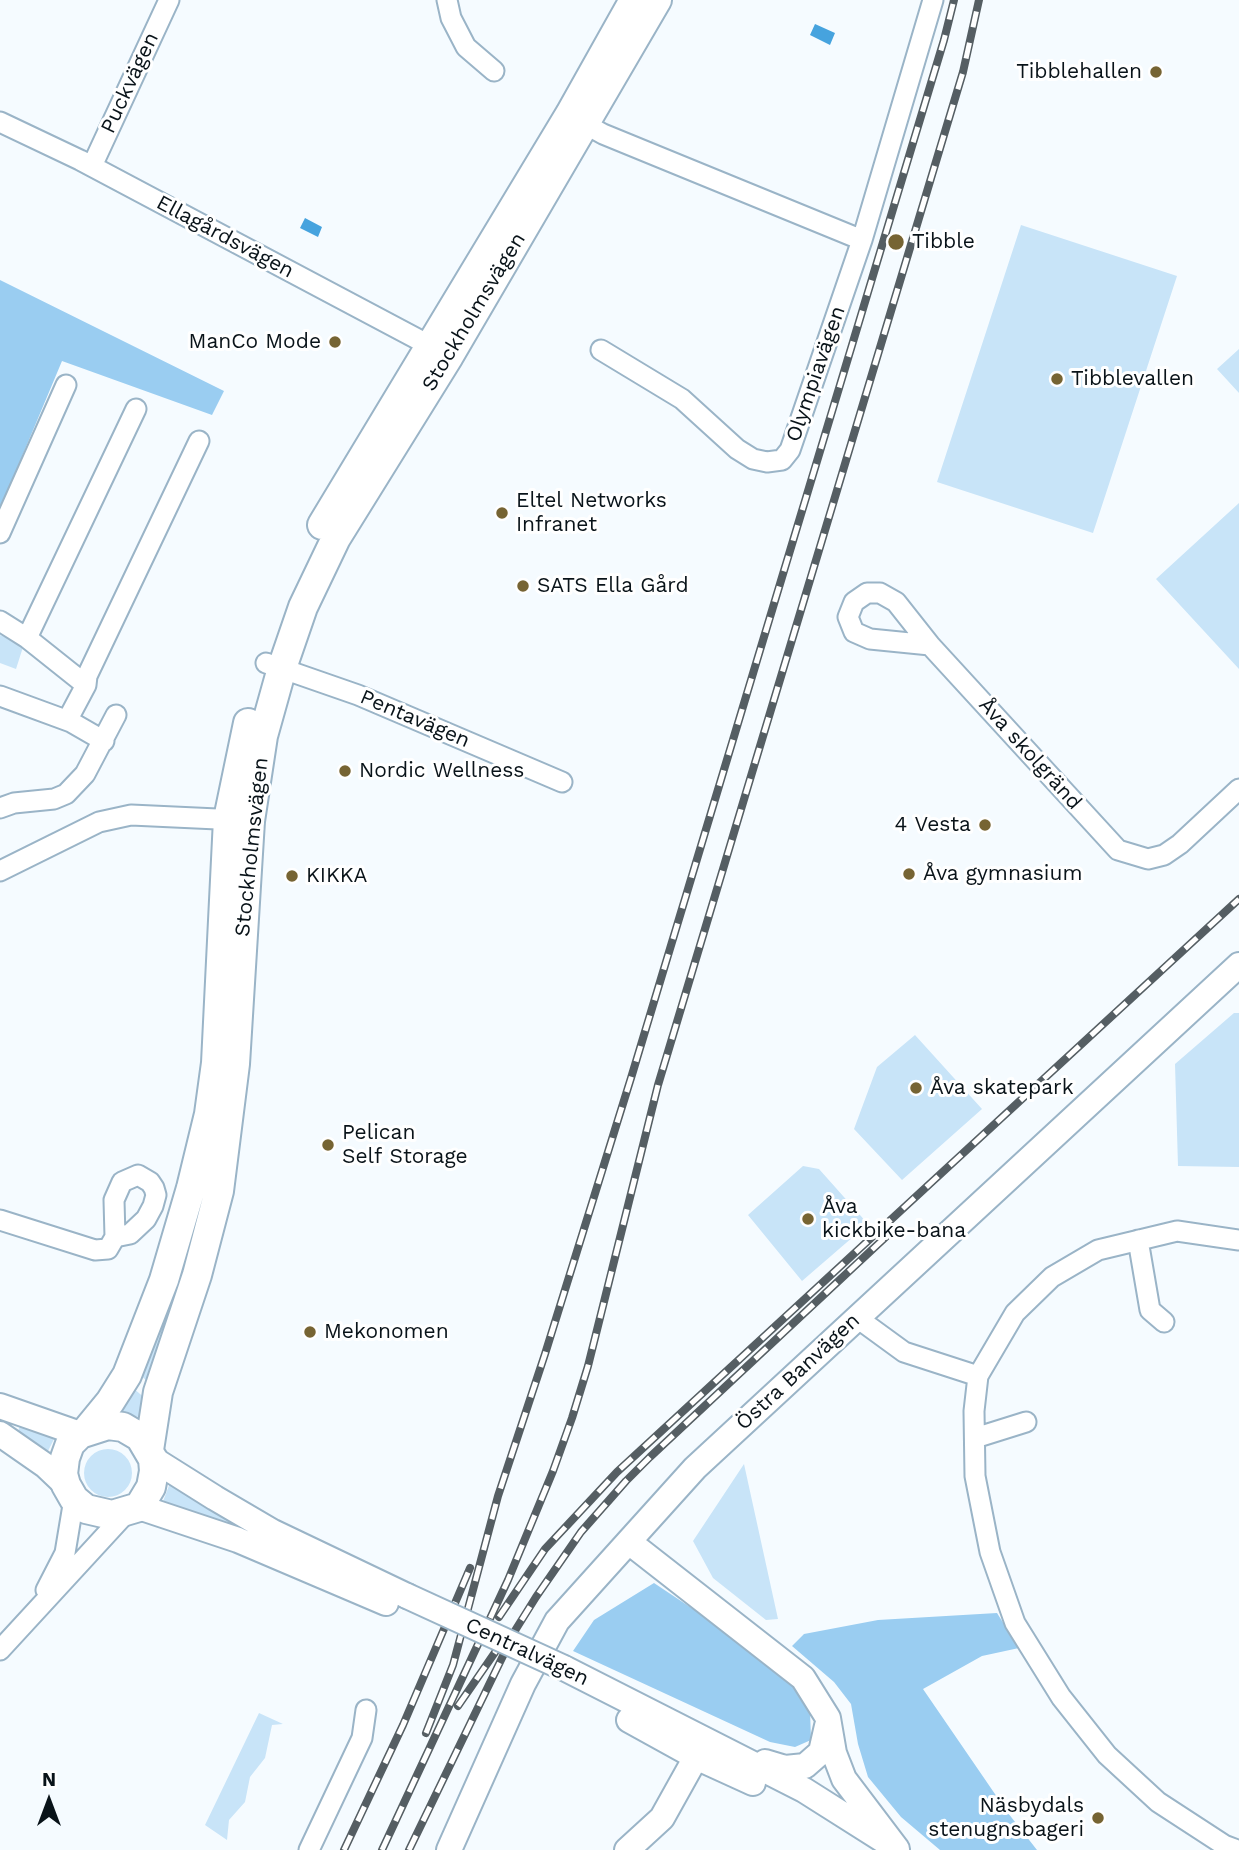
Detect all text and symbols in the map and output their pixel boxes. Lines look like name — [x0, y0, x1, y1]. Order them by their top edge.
street label: Puckvägen — [96, 29, 164, 137]
place label: Tibblehallen — [1016, 59, 1142, 85]
marker: Tibblehallen — [1148, 64, 1164, 80]
street label: Ellagårdsvägen — [152, 190, 298, 284]
street label: Stockholmsvägen — [417, 228, 531, 396]
place label: Tibble — [912, 229, 975, 255]
marker: Tibble — [886, 232, 906, 252]
street label: Olympiavägen — [781, 303, 851, 445]
place label: ManCo Mode — [189, 329, 321, 355]
marker: ManCo Mode — [327, 334, 343, 350]
place label: Tibblevallen — [1071, 366, 1194, 392]
marker: Tibblevallen — [1049, 371, 1065, 387]
place label: Eltel Networks Infranet — [516, 488, 667, 538]
marker: Eltel Networks Infranet — [494, 505, 510, 521]
place label: SATS Ella Gård — [537, 573, 689, 599]
marker: SATS Ella Gård — [515, 578, 531, 594]
street label: Pentavägen — [356, 685, 474, 753]
street label: Åva skolgränd — [973, 693, 1087, 815]
street label: Stockholmsvägen — [230, 756, 274, 938]
place label: Nordic Wellness — [359, 758, 524, 784]
marker: Nordic Wellness — [337, 763, 353, 779]
place label: 4 Vesta — [894, 812, 971, 838]
marker: 4 Vesta — [977, 817, 993, 833]
place label: Åva gymnasium — [923, 861, 1082, 887]
place label: KIKKA — [306, 863, 367, 889]
marker: Åva gymnasium — [901, 866, 917, 882]
marker: KIKKA — [284, 868, 300, 884]
place label: Åva skatepark — [930, 1075, 1074, 1101]
marker: Åva skatepark — [908, 1080, 924, 1096]
place label: Pelican Self Storage — [342, 1120, 468, 1170]
marker: Pelican Self Storage — [320, 1137, 336, 1153]
place label: Åva kickbike-bana — [822, 1194, 966, 1244]
marker: Åva kickbike-bana — [800, 1211, 816, 1227]
street label: Östra Banvägen — [731, 1308, 865, 1436]
place label: Mekonomen — [324, 1319, 449, 1345]
marker: Mekonomen — [302, 1324, 318, 1340]
street label: Centralvägen — [461, 1612, 593, 1692]
north arrow — [14, 1766, 84, 1836]
text: N — [42, 1768, 56, 1791]
place label: Näsbydals stenugnsbageri — [928, 1793, 1084, 1843]
marker: Näsbydals stenugnsbageri — [1090, 1810, 1106, 1826]

